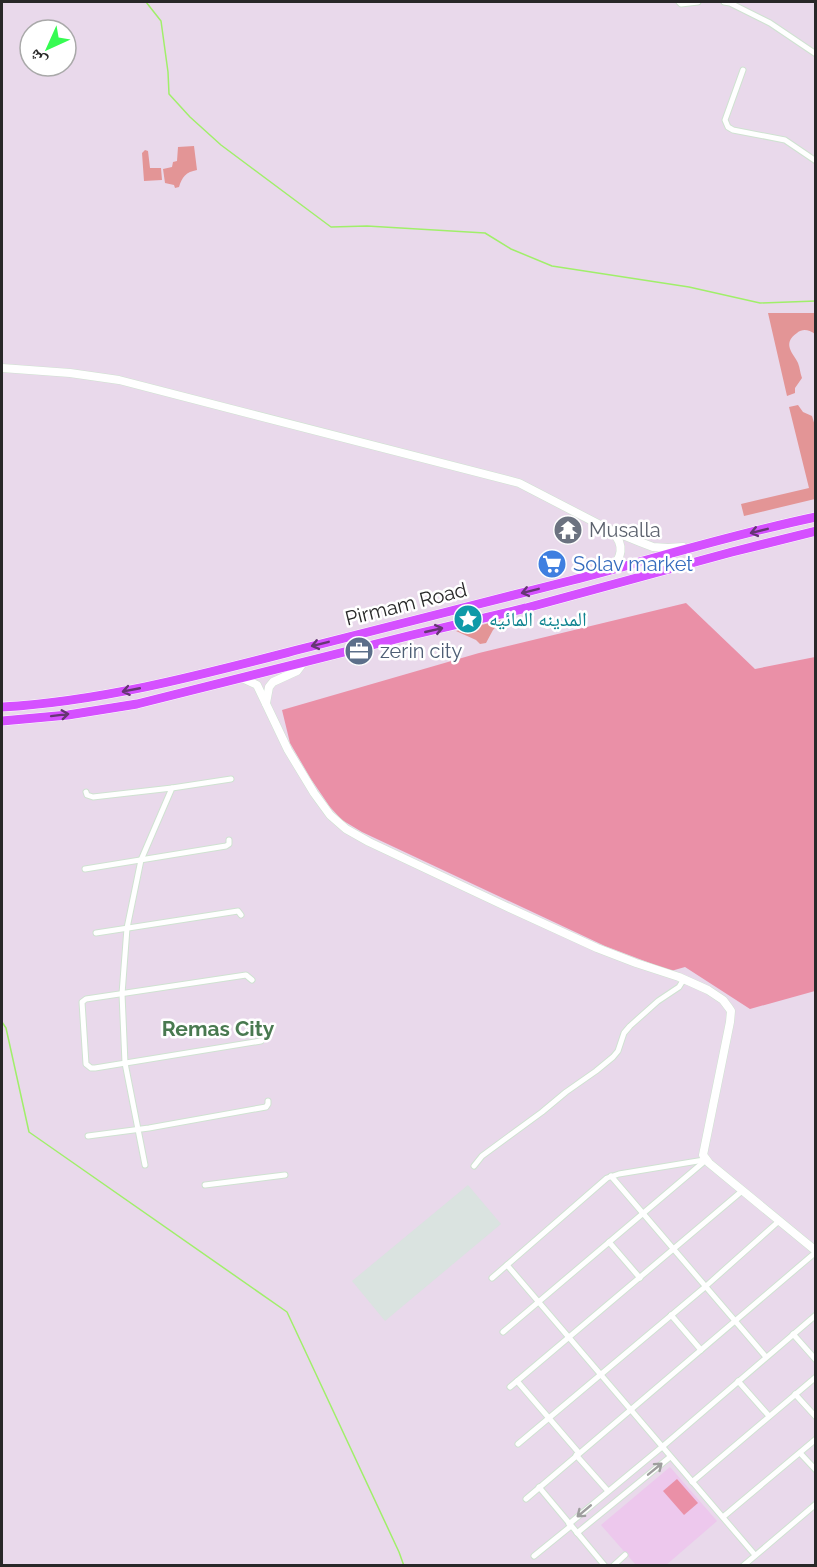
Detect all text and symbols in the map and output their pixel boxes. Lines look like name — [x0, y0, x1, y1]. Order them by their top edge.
north arrow — [18, 18, 78, 78]
text: ش — [25, 46, 50, 71]
temple icon: Musalla — [552, 514, 584, 546]
place label: Musalla — [589, 518, 661, 542]
one-way arrow — [749, 525, 768, 537]
supermarket icon: Solav market — [536, 548, 568, 580]
place label: Solav market — [573, 552, 693, 576]
street label: Pirmam Road — [343, 577, 469, 631]
one-way arrow — [520, 586, 539, 598]
place icon: المدينه المائيه — [452, 603, 484, 635]
place label: المدينه المائيه — [489, 607, 587, 631]
one-way arrow — [423, 624, 443, 635]
office icon: zerin city — [343, 635, 375, 667]
one-way arrow — [311, 639, 330, 650]
place label: zerin city — [380, 639, 463, 663]
one-way arrow — [121, 685, 141, 696]
one-way arrow — [49, 710, 69, 721]
district label: Remas City — [162, 1016, 275, 1041]
one-way arrow — [647, 1462, 662, 1476]
one-way arrow — [577, 1504, 593, 1517]

